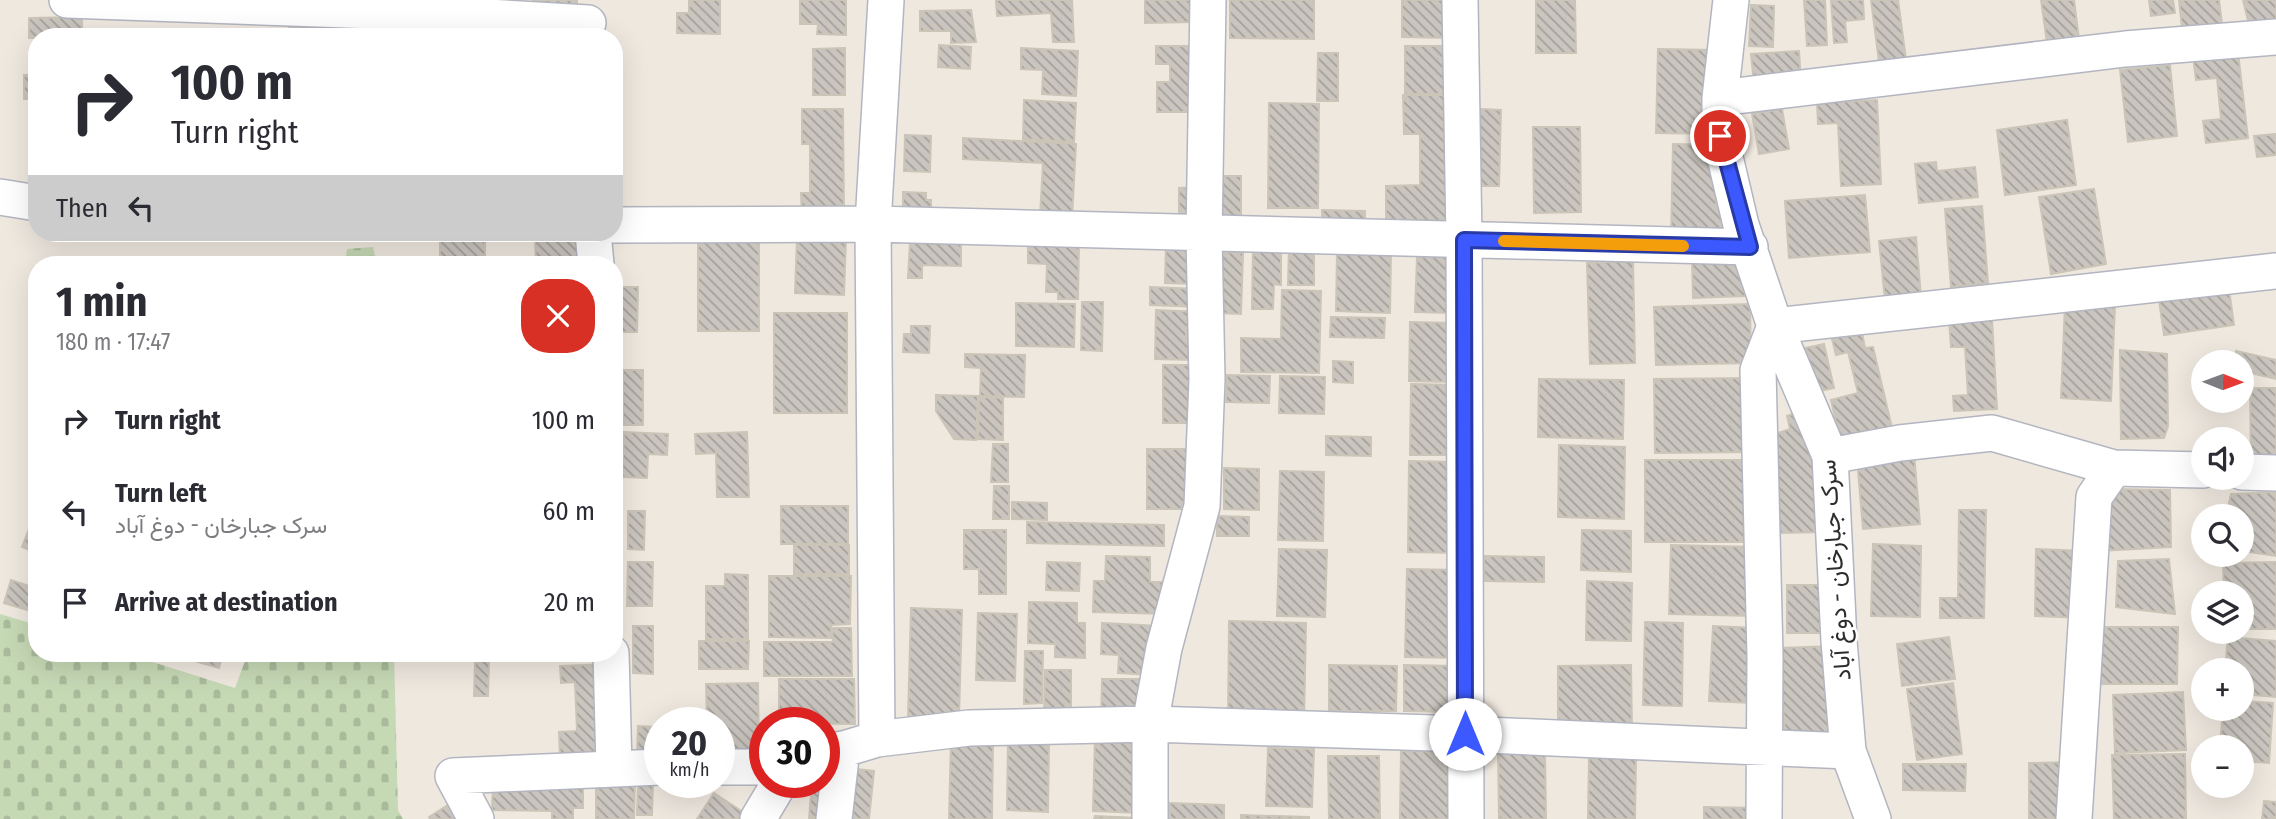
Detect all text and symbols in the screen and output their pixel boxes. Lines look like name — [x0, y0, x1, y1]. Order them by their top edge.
text: 100 m — [171, 53, 293, 112]
icon: right — [56, 56, 147, 147]
pin — [1690, 106, 1750, 166]
text: Turn right — [171, 113, 298, 151]
icon: arrive — [1701, 117, 1739, 155]
icon: left — [122, 189, 160, 227]
text: Then — [56, 193, 108, 224]
text: 1 min — [56, 277, 147, 327]
button: close — [521, 279, 595, 353]
text: 180 m · 17:47 — [56, 328, 170, 356]
north arrow — [2191, 350, 2254, 413]
map controls — [2191, 350, 2254, 798]
icon: right — [56, 402, 94, 440]
text: Turn right — [115, 405, 221, 436]
text: 100 m — [532, 405, 595, 436]
button: sound — [2191, 427, 2254, 490]
street label: سرک جبارخان - دوغ آباد — [1813, 458, 1859, 681]
text: Turn left — [115, 478, 207, 509]
icon: left — [56, 493, 94, 531]
text: 60 m — [542, 496, 595, 527]
button: search — [2191, 504, 2254, 567]
text: سرک جبارخان - دوغ آباد — [115, 511, 327, 539]
button: layers — [2191, 581, 2254, 644]
icon: arrive — [56, 584, 94, 622]
text: Arrive at destination — [115, 587, 338, 618]
text: 20 m — [544, 587, 595, 618]
button: + — [2191, 658, 2254, 721]
position arrow — [1428, 697, 1502, 771]
speed limit sign: 30 — [749, 707, 840, 798]
text: 20 — [672, 722, 707, 764]
button: − — [2191, 735, 2254, 798]
text: km/h — [669, 759, 710, 781]

